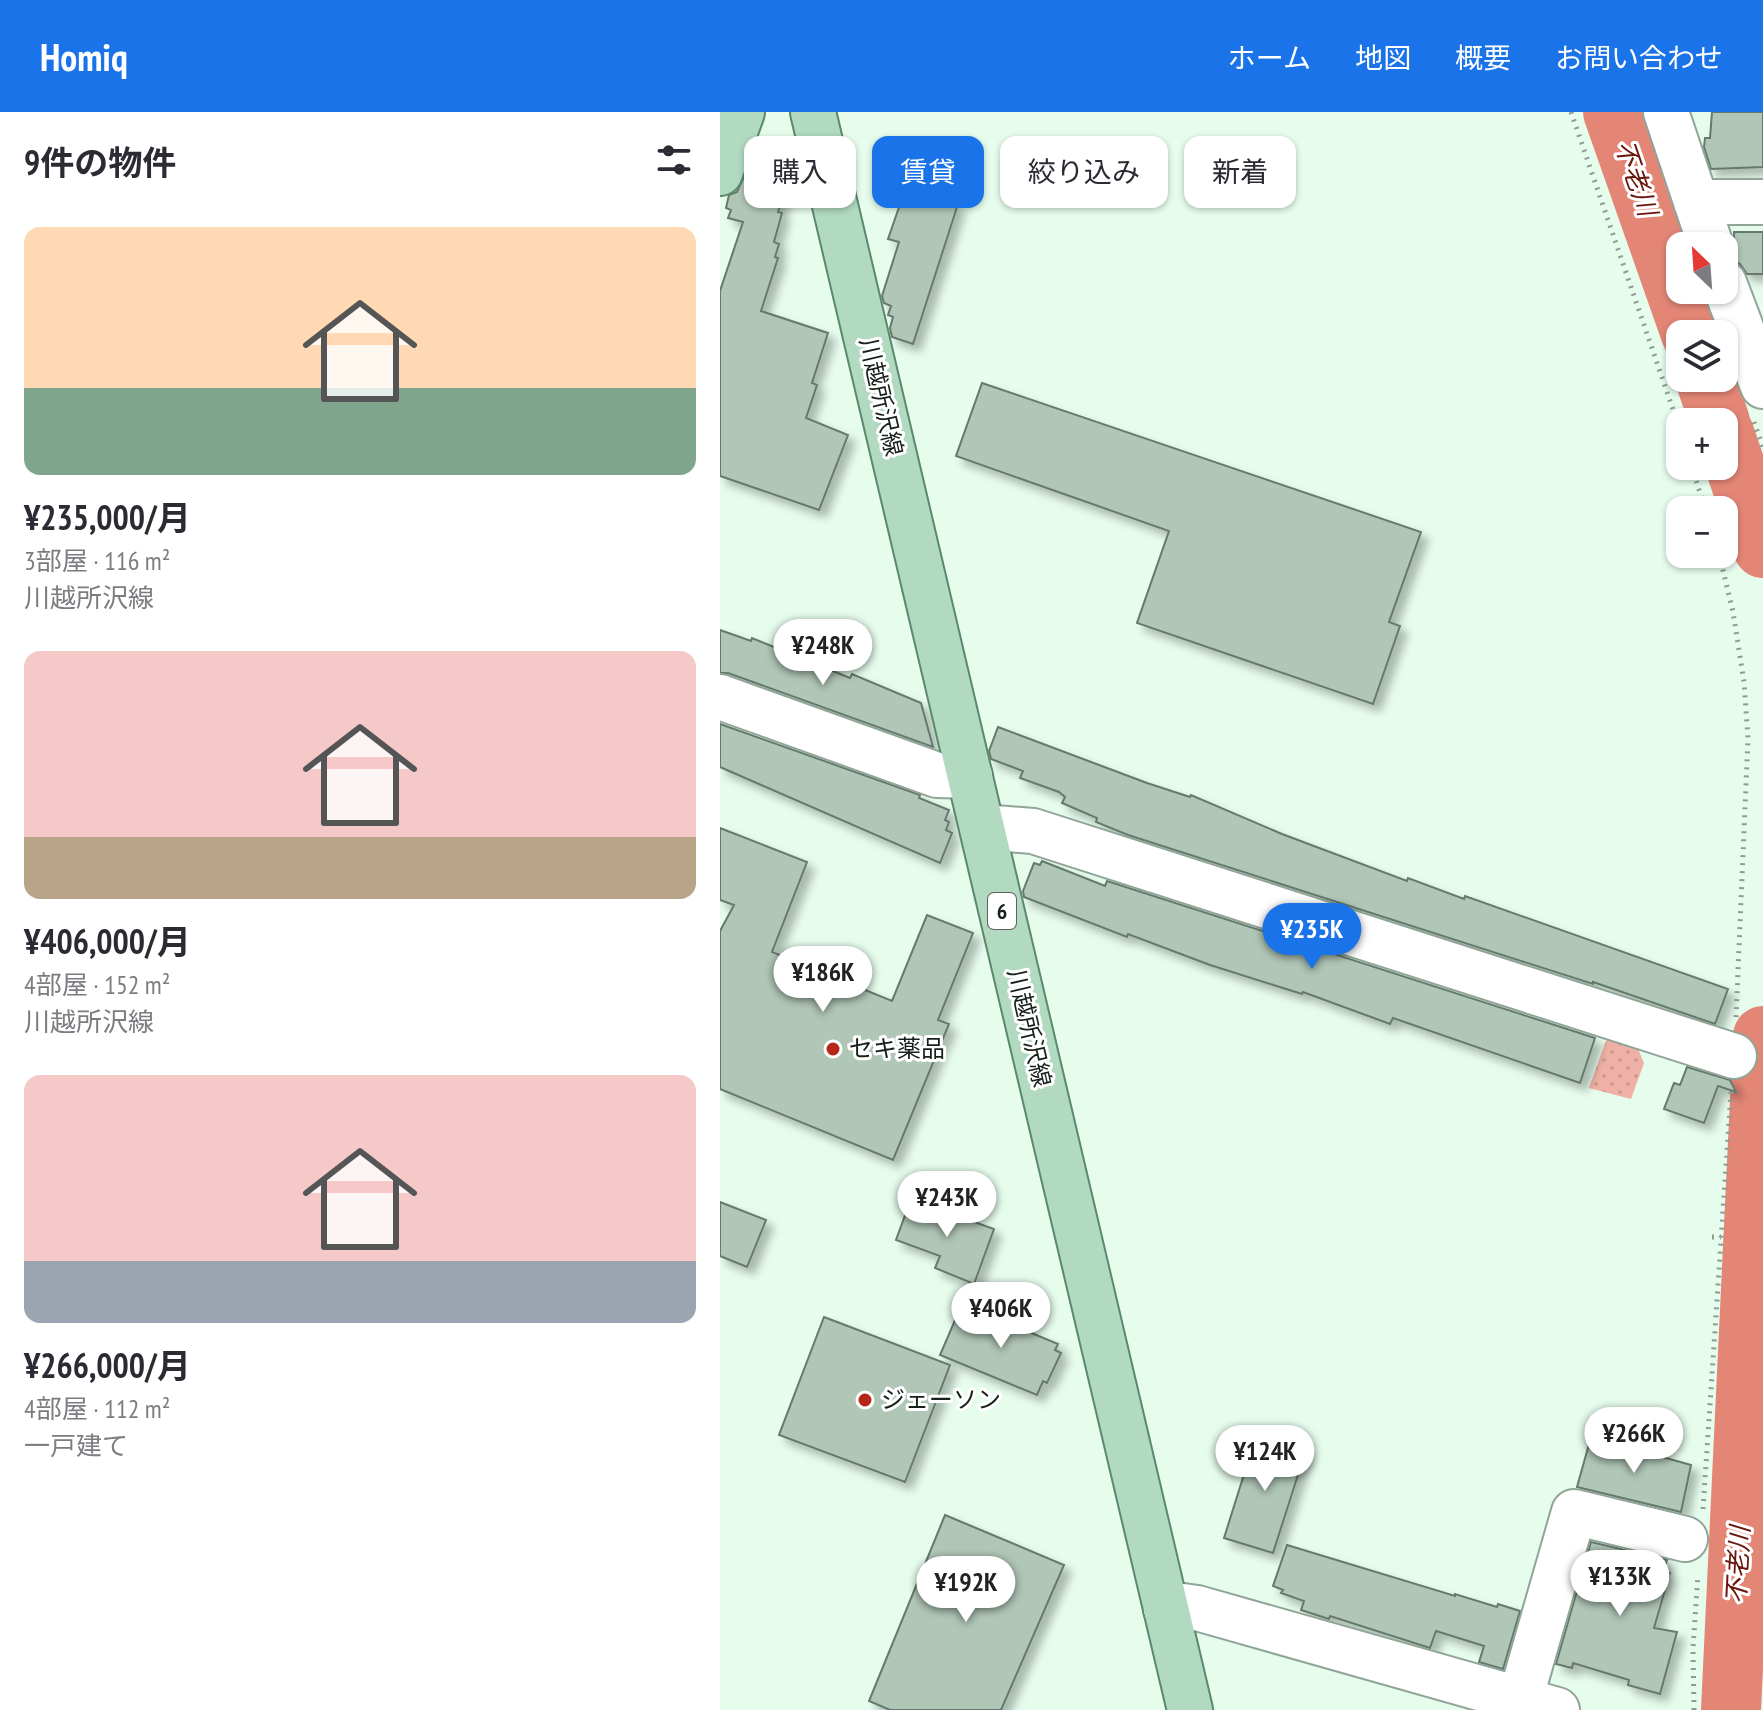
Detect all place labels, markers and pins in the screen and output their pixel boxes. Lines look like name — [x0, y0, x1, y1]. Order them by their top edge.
pin: ¥248K — [767, 619, 879, 687]
pin: ¥235K — [1256, 903, 1368, 971]
pin: ¥186K — [767, 946, 879, 1014]
place label: セキ薬品 — [849, 1033, 945, 1064]
marker: セキ薬品 — [824, 1040, 842, 1058]
pin: ¥243K — [891, 1171, 1003, 1239]
pin: ¥406K — [945, 1282, 1057, 1350]
place label: ジェーソン — [881, 1384, 1001, 1415]
marker: ジェーソン — [856, 1391, 874, 1409]
pin: ¥266K — [1578, 1407, 1690, 1475]
pin: ¥124K — [1209, 1425, 1321, 1493]
pin: ¥133K — [1564, 1550, 1676, 1618]
pin: ¥192K — [910, 1556, 1022, 1624]

